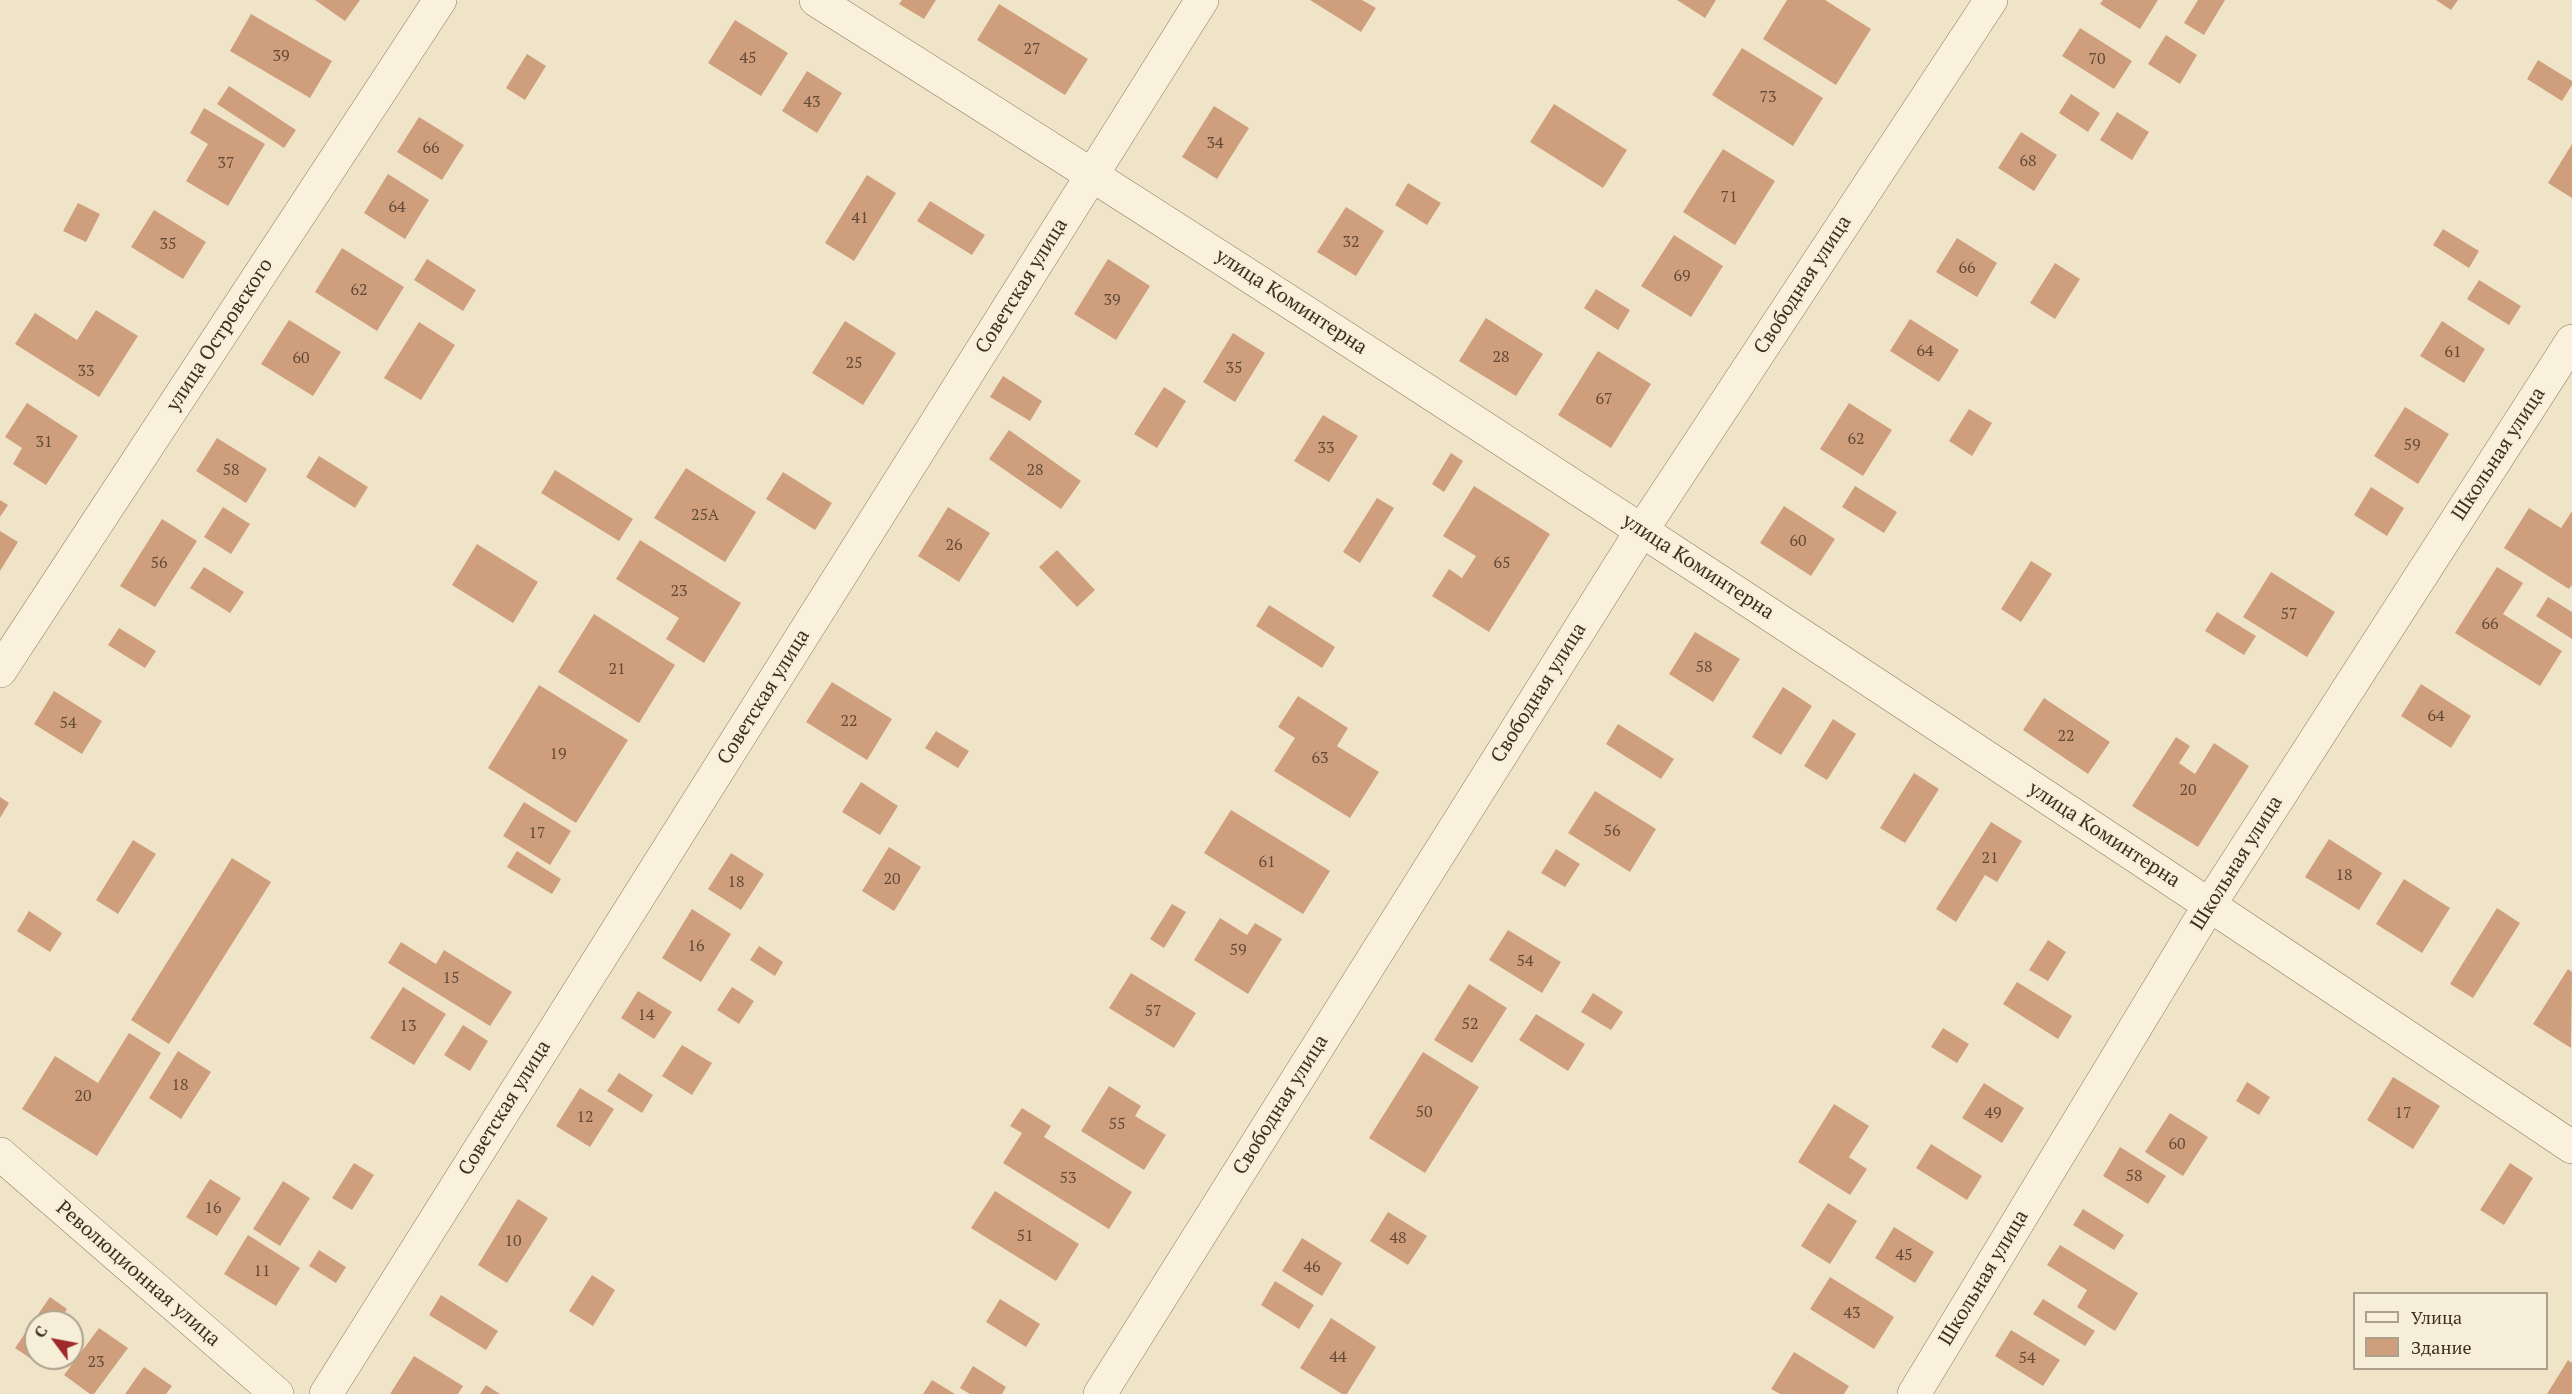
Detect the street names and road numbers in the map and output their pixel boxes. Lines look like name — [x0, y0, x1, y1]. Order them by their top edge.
street label: Свободная улица — [1749, 211, 1857, 359]
street label: Советская улица — [971, 214, 1073, 358]
street label: улица Коминтерна — [1211, 244, 1371, 360]
street label: улица Островского — [162, 254, 278, 416]
street label: Школьная улица — [2447, 383, 2551, 525]
street label: улица Коминтерна — [1618, 509, 1778, 625]
street label: Свободная улица — [1486, 619, 1592, 767]
street label: Советская улица — [713, 625, 815, 769]
street label: улица Коминтерна — [2024, 777, 2184, 893]
street label: Школьная улица — [2186, 791, 2288, 935]
street label: Свободная улица — [1228, 1031, 1334, 1179]
street label: Советская улица — [454, 1036, 556, 1180]
street label: Революционная улица — [51, 1196, 225, 1352]
street label: Школьная улица — [1934, 1206, 2034, 1350]

